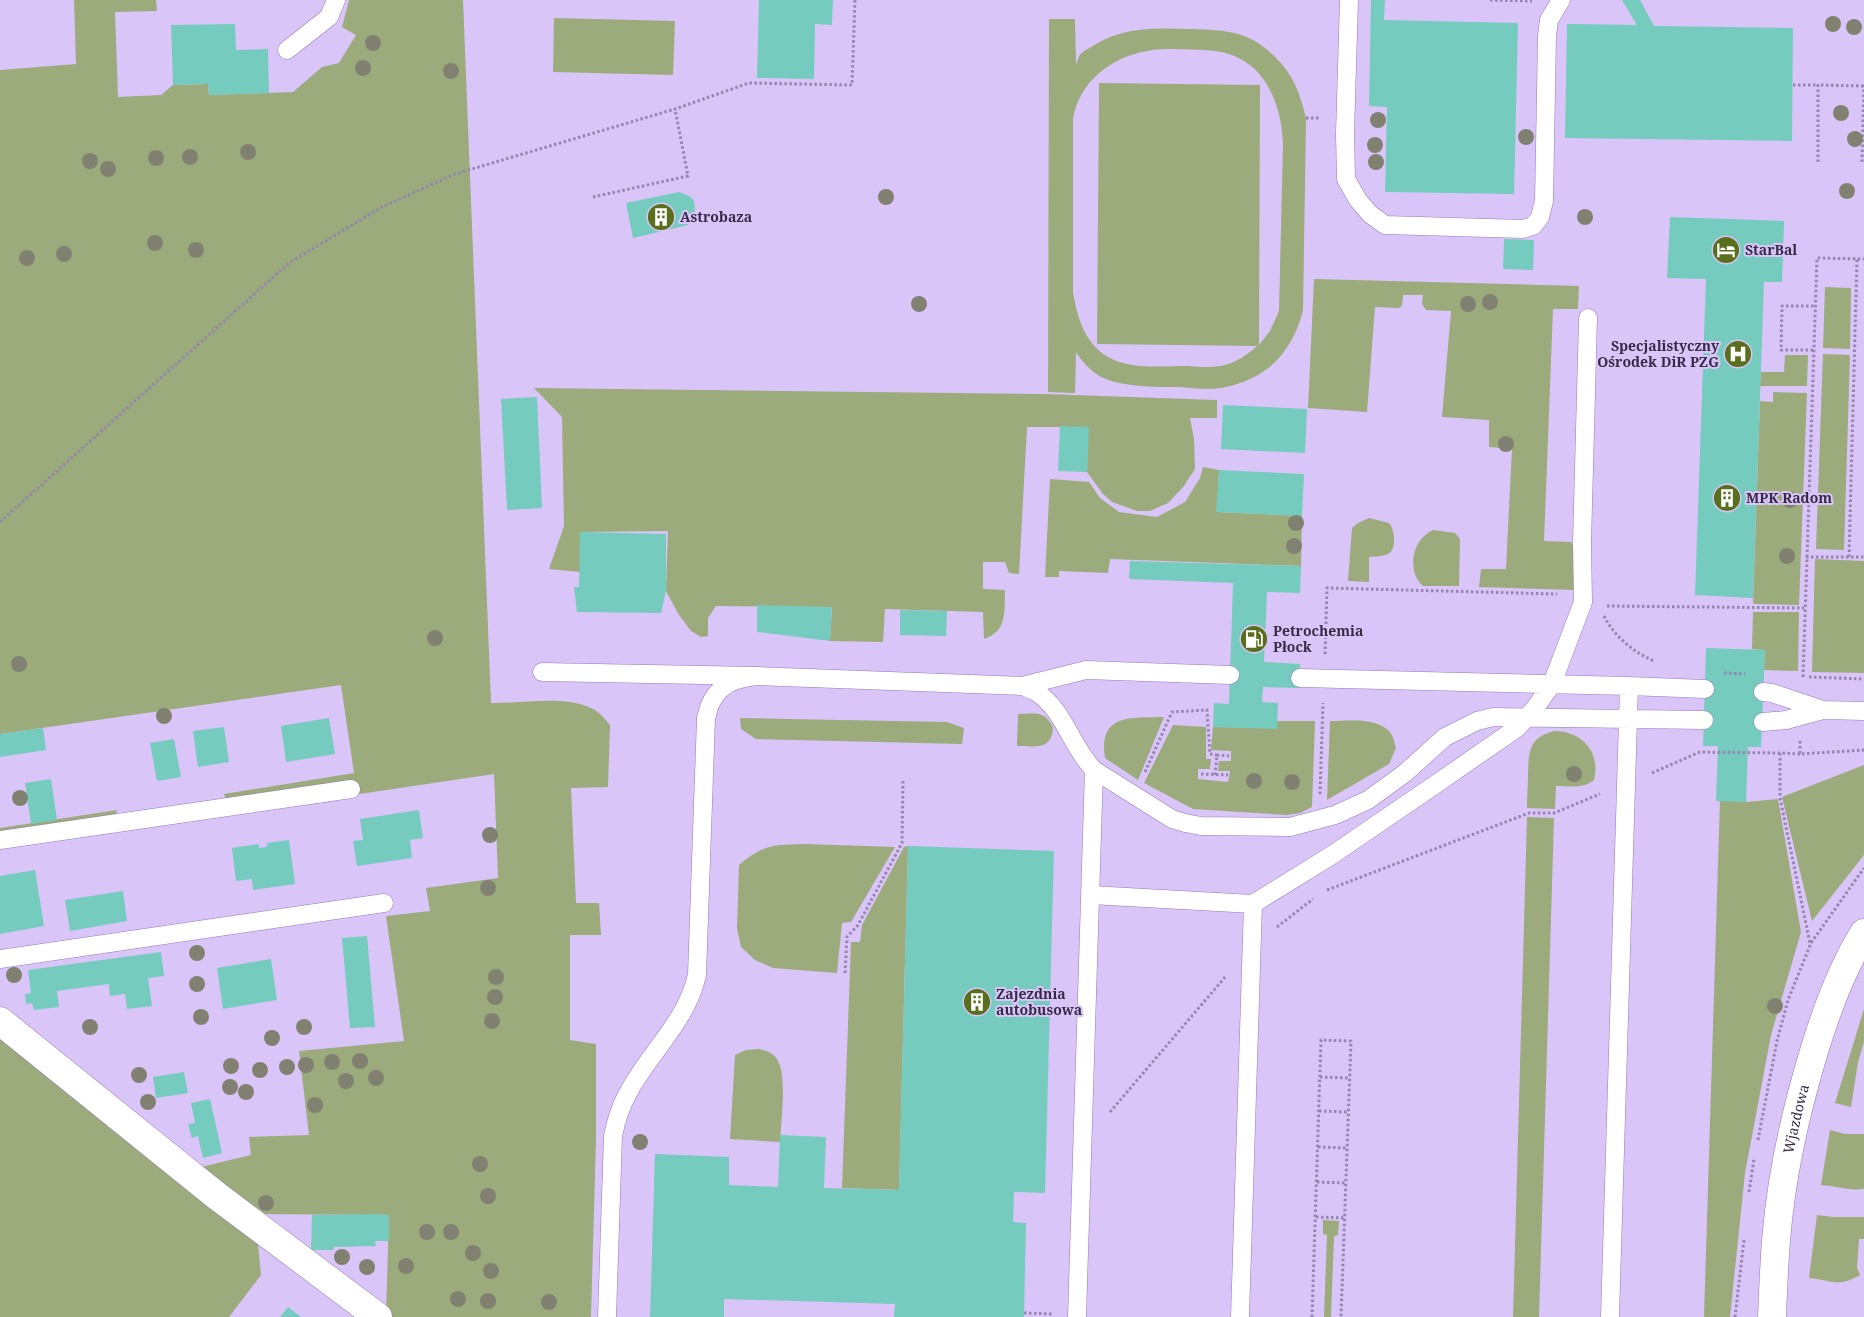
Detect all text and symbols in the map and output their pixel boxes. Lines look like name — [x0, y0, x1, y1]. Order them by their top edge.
building icon: Astrobaza — [646, 202, 676, 232]
place label: Astrobaza — [680, 207, 752, 226]
hotel icon: StarBal — [1711, 235, 1741, 265]
place label: StarBal — [1745, 240, 1797, 259]
place label: Specjalistyczny Ośrodek DiR PZG — [1597, 336, 1720, 371]
hospital icon: Specjalistyczny Ośrodek DiR PZG — [1723, 339, 1753, 369]
building icon: MPK Radom — [1712, 483, 1742, 513]
place label: MPK Radom — [1746, 488, 1832, 507]
place label: Petrochemia Płock — [1273, 621, 1363, 656]
fuel station icon: Petrochemia Płock — [1239, 624, 1269, 654]
place label: Zajezdnia autobusowa — [996, 984, 1082, 1019]
building icon: Zajezdnia autobusowa — [962, 987, 992, 1017]
street label: Wjazdowa — [1778, 1082, 1813, 1155]

